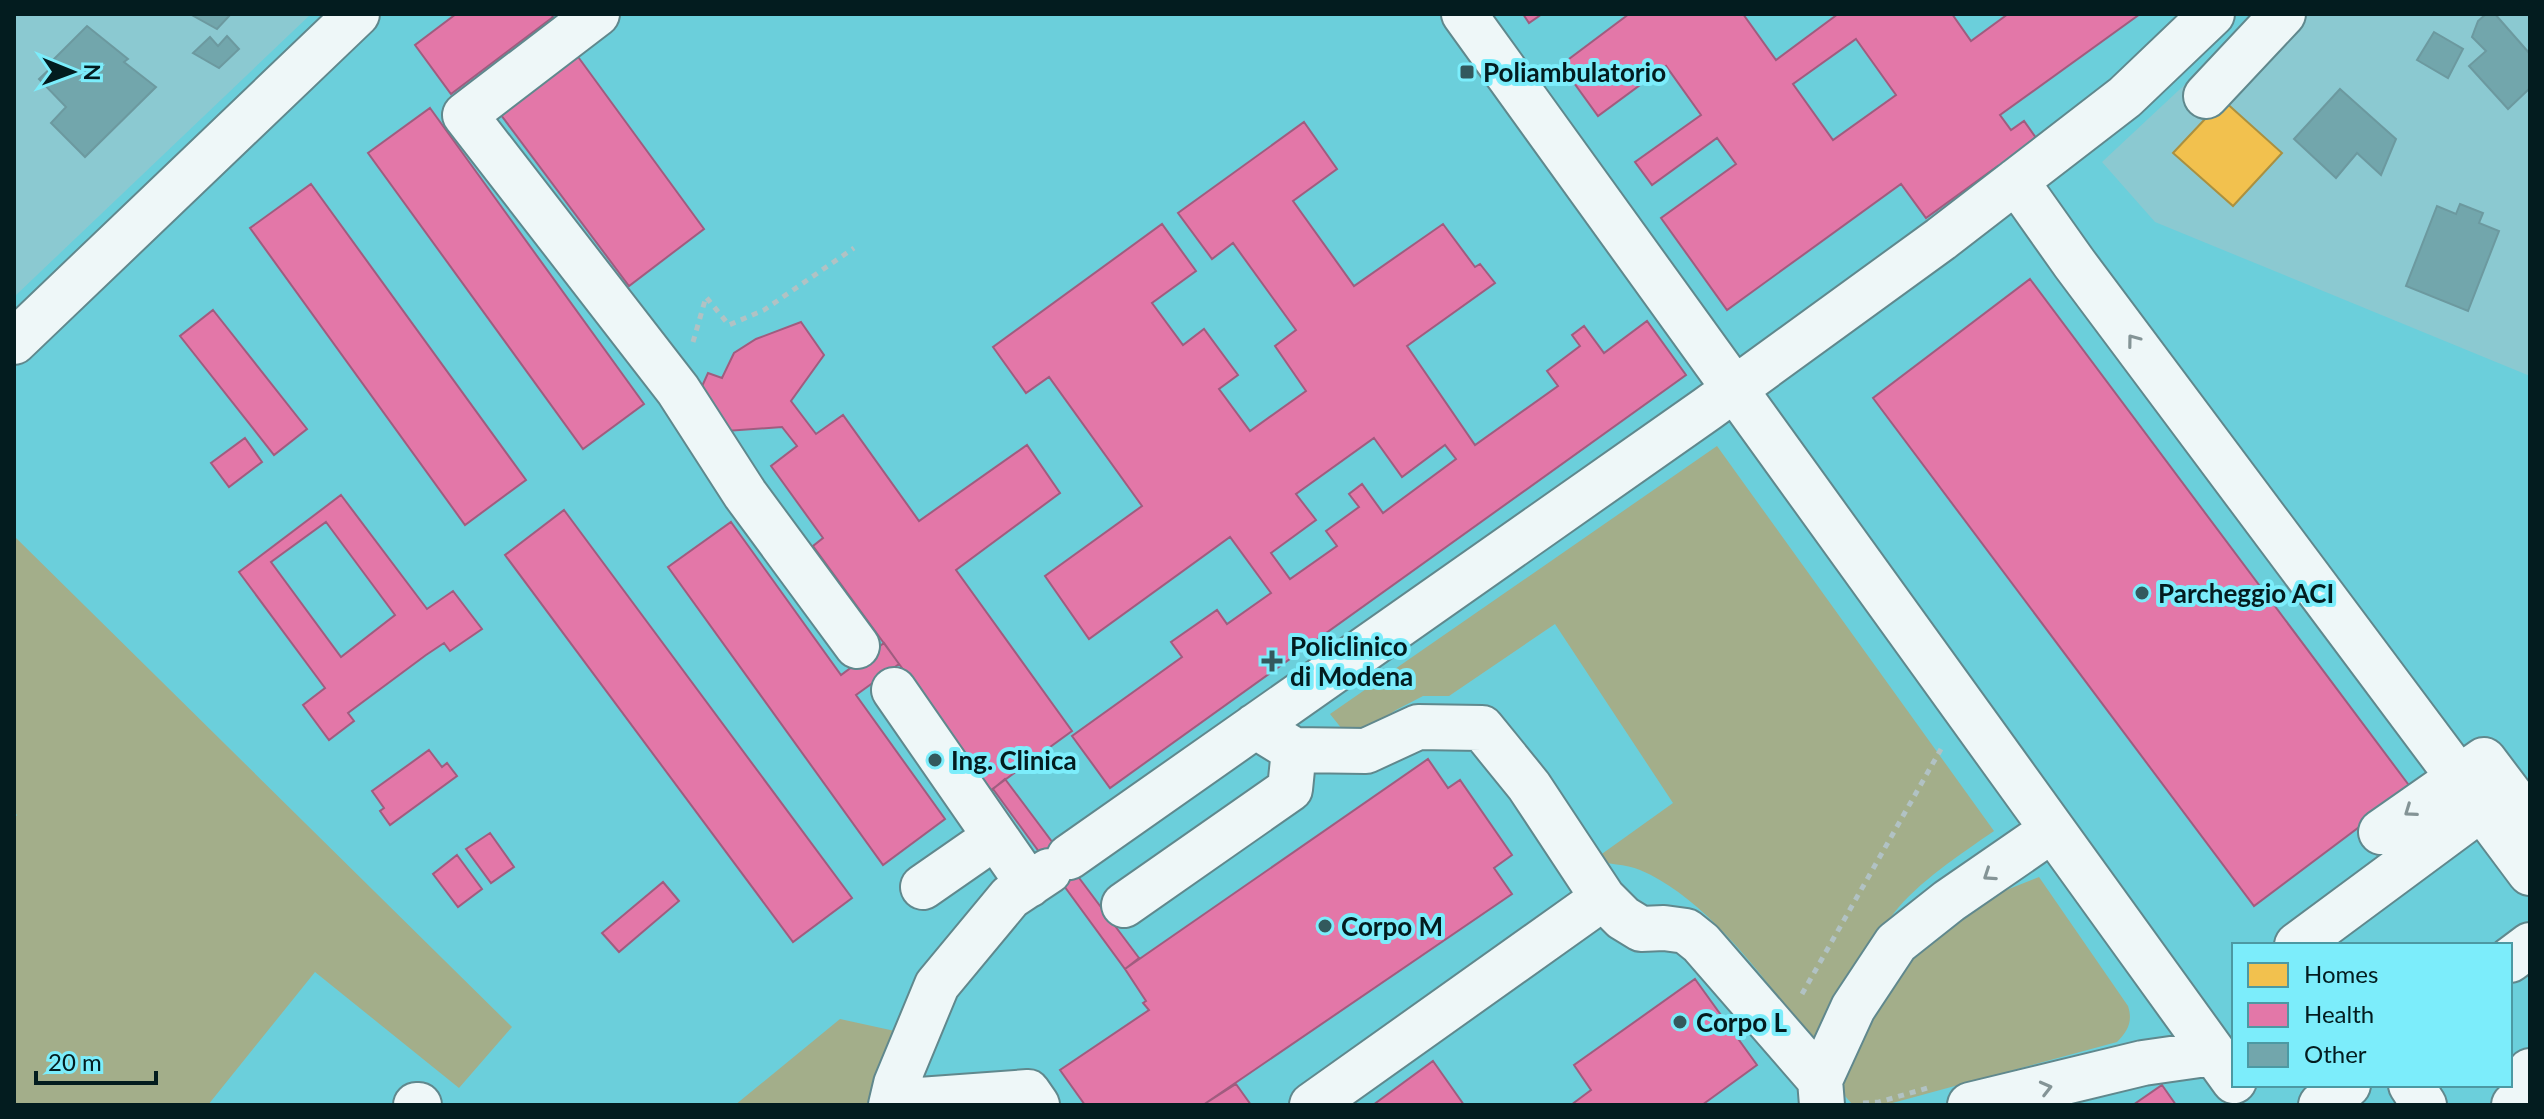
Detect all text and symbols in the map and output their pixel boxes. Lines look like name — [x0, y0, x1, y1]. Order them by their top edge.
north arrow — [32, 32, 112, 112]
place label: Poliambulatorio — [1483, 56, 1666, 88]
marker: Poliambulatorio — [1458, 63, 1476, 81]
text: N — [79, 64, 106, 81]
one-way arrow — [2128, 334, 2142, 348]
place label: Parcheggio ACI — [2158, 577, 2334, 609]
marker: Parcheggio ACI — [2133, 584, 2151, 602]
place label: Policlinico di Modena — [1290, 630, 1413, 692]
marker: Policlinico di Modena — [1261, 650, 1283, 672]
place label: Ing. Clinica — [951, 744, 1077, 776]
marker: Ing. Clinica — [926, 751, 944, 769]
one-way arrow — [2404, 801, 2418, 816]
one-way arrow — [1983, 865, 1997, 880]
place label: Corpo M — [1341, 910, 1443, 942]
marker: Corpo M — [1316, 917, 1334, 935]
legend — [2232, 943, 2512, 1087]
text: Homes — [2304, 959, 2378, 988]
text: Health — [2304, 999, 2374, 1028]
place label: Corpo L — [1696, 1006, 1788, 1038]
marker: Corpo L — [1671, 1013, 1689, 1031]
scale bar — [36, 1035, 156, 1085]
text: Other — [2304, 1039, 2367, 1068]
text: 20 m — [48, 1047, 102, 1076]
one-way arrow — [2038, 1080, 2052, 1097]

